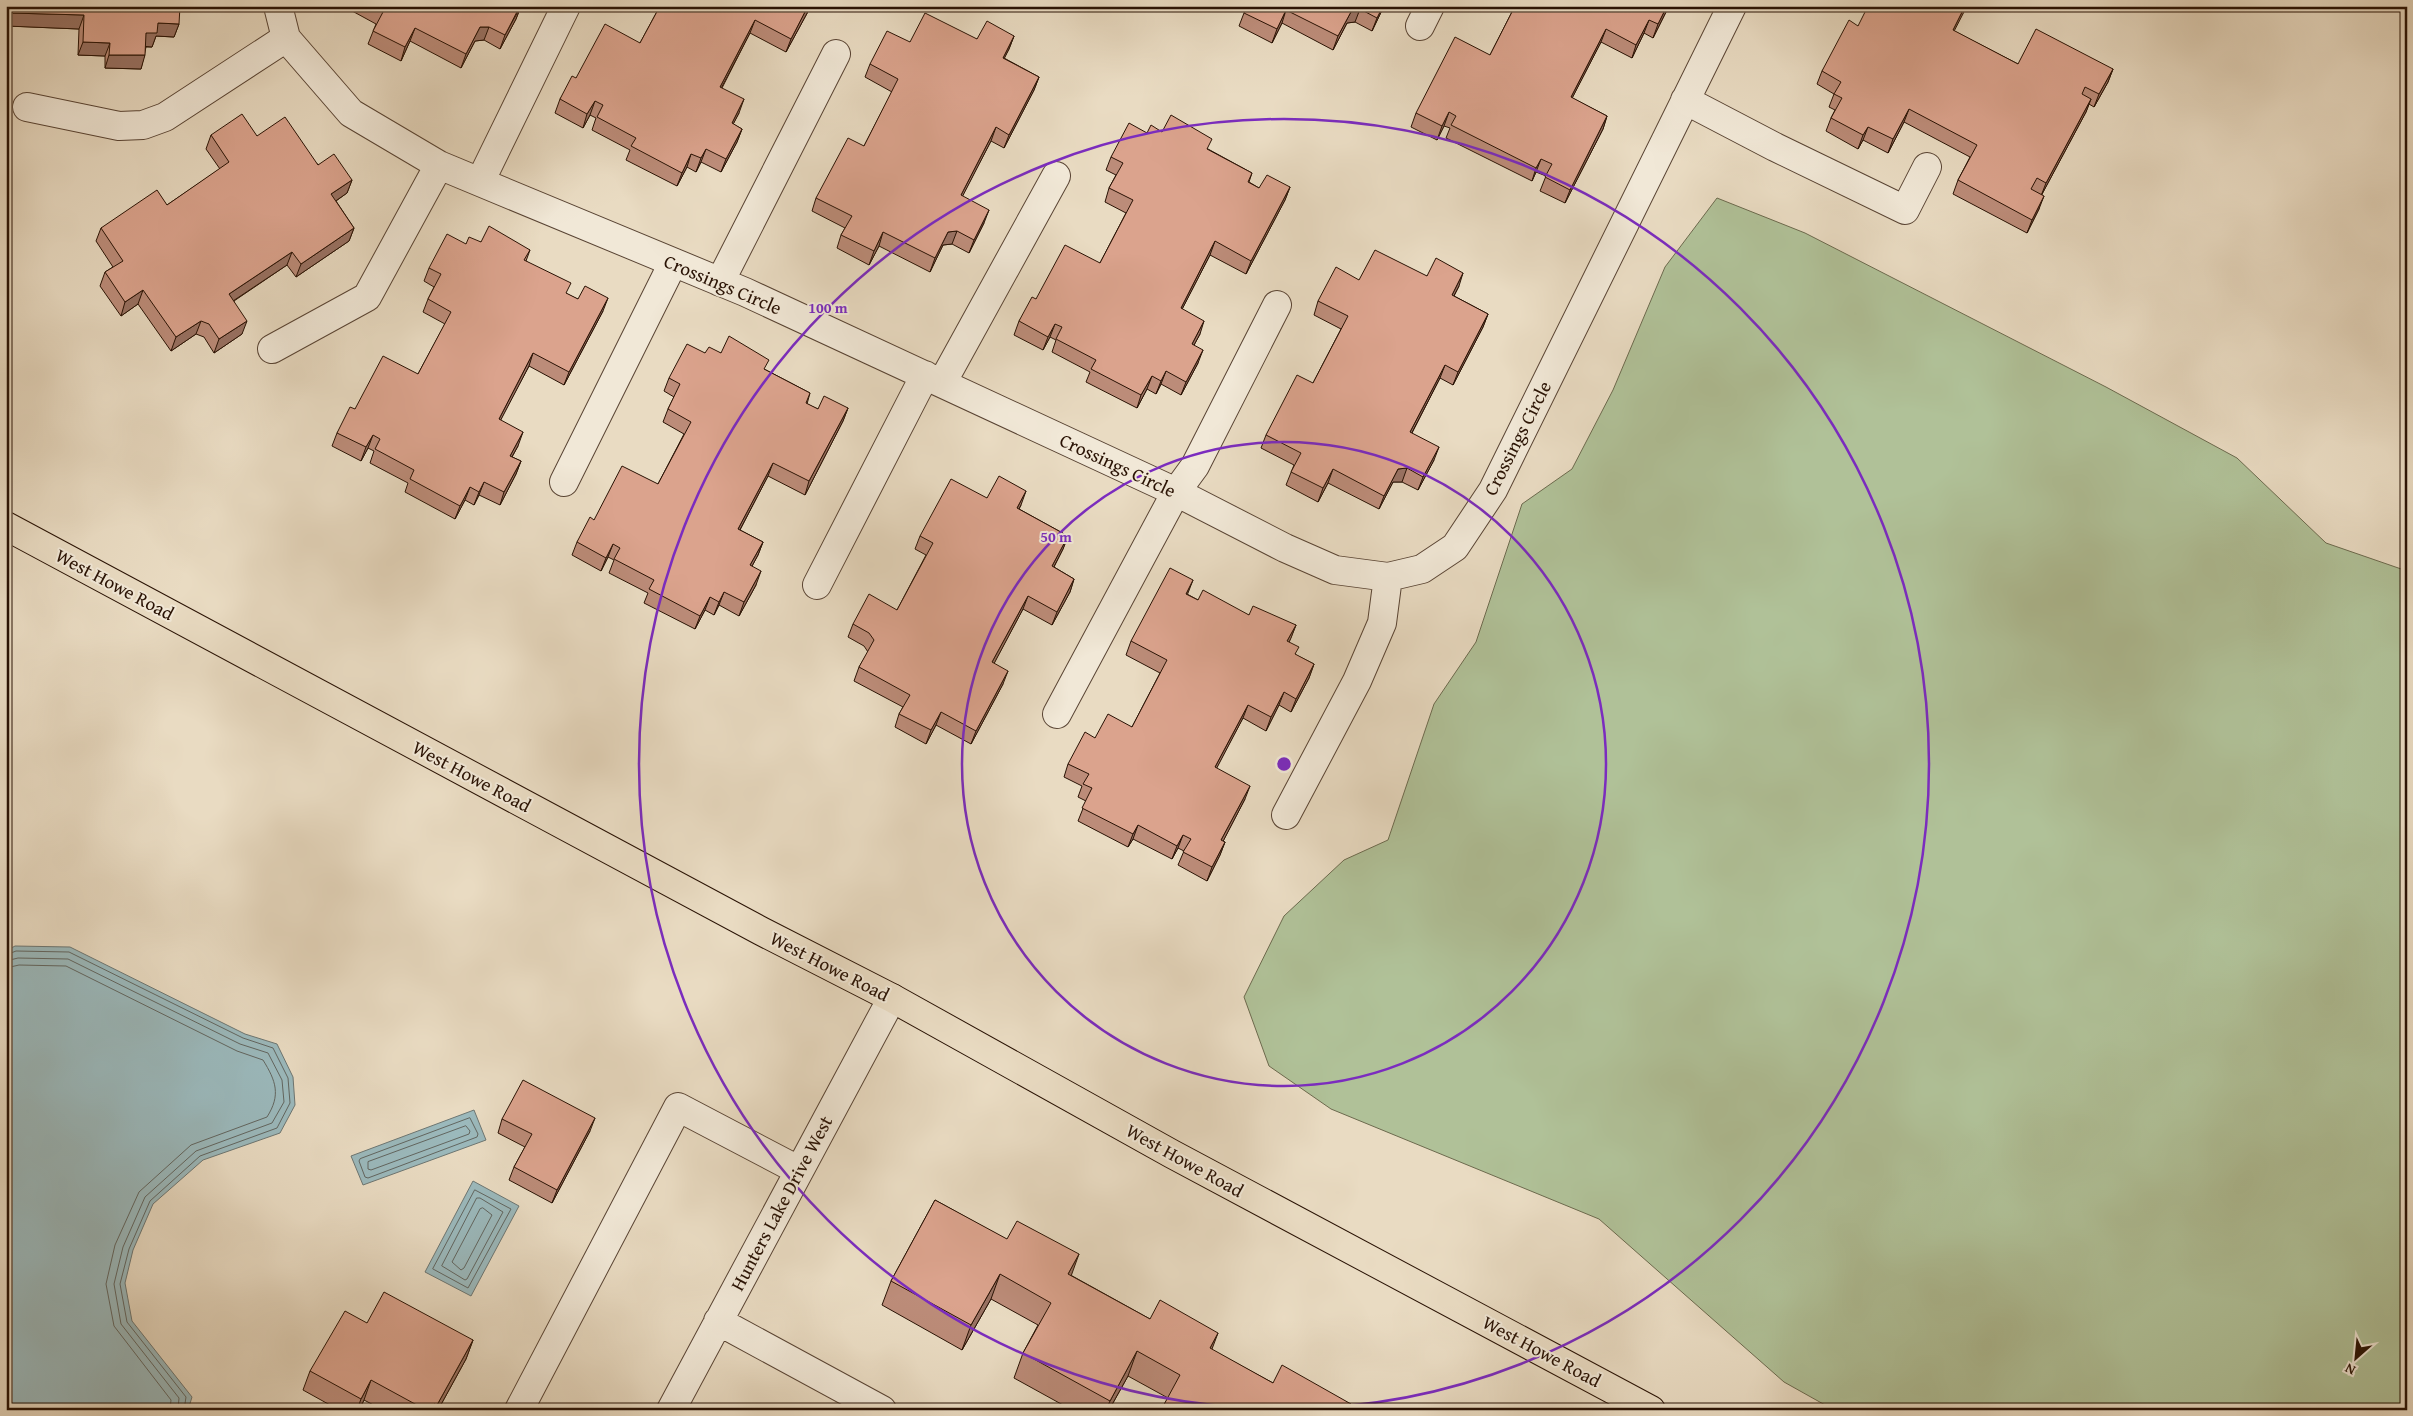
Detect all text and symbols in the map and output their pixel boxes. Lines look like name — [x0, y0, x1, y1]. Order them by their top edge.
street label: Crossings Circle — [660, 247, 786, 321]
text: 100 m — [808, 297, 848, 318]
street label: Crossings Circle — [1476, 376, 1558, 500]
street label: Crossings Circle — [1055, 426, 1181, 504]
text: 50 m — [1040, 526, 1072, 547]
street label: West Howe Road — [51, 541, 180, 627]
street label: West Howe Road — [408, 733, 537, 819]
centre of rings — [1275, 755, 1293, 773]
street label: West Howe Road — [765, 924, 895, 1009]
street label: Hunters Lake Drive West — [723, 1110, 839, 1296]
street label: West Howe Road — [1121, 1116, 1250, 1204]
street label: West Howe Road — [1478, 1308, 1607, 1394]
north arrow — [2330, 1334, 2380, 1384]
text: N — [2341, 1358, 2359, 1381]

